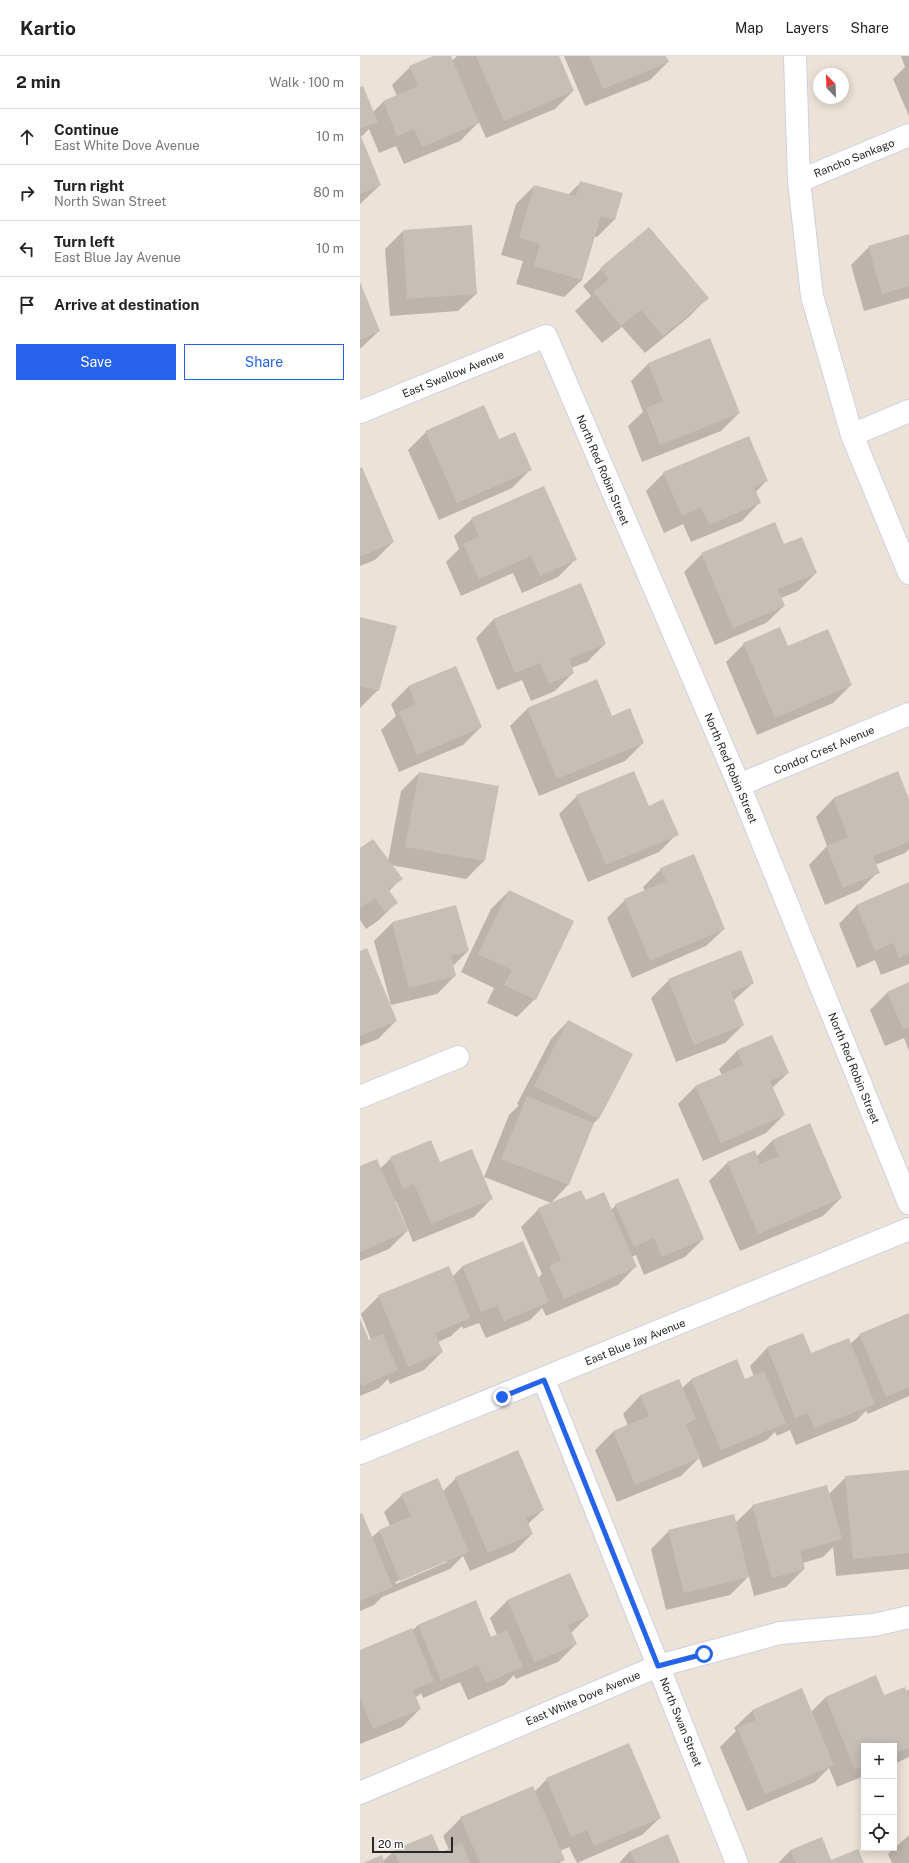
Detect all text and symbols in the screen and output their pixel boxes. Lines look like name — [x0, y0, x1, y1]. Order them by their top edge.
text: Kartio — [20, 17, 76, 39]
text: Map — [735, 20, 763, 36]
text: Layers — [785, 20, 829, 36]
text: Share — [851, 20, 889, 36]
north arrow — [813, 68, 849, 104]
text: 2 min — [16, 72, 61, 92]
text: Walk · 100 m — [269, 75, 344, 90]
text: Continue — [54, 121, 119, 138]
icon: ahead — [16, 126, 38, 148]
text: 10 m — [316, 129, 344, 144]
street label: Rancho Sankago — [812, 136, 896, 180]
text: East White Dove Avenue — [54, 138, 200, 153]
text: Turn right — [54, 177, 124, 194]
icon: right — [16, 182, 38, 204]
text: 80 m — [313, 185, 344, 200]
text: North Swan Street — [54, 194, 166, 209]
text: Turn left — [54, 233, 115, 250]
icon: left — [16, 238, 38, 260]
text: 10 m — [316, 241, 344, 256]
text: East Blue Jay Avenue — [54, 250, 181, 265]
icon: arrive — [16, 294, 38, 316]
text: Arrive at destination — [54, 296, 199, 313]
button: Save — [16, 344, 176, 380]
button: Share — [184, 344, 344, 380]
street label: East Swallow Avenue — [400, 348, 506, 400]
street label: North Red Robin Street — [574, 413, 632, 527]
street label: North Red Robin Street — [702, 711, 760, 825]
street label: Condor Crest Avenue — [772, 723, 876, 777]
street label: North Red Robin Street — [826, 1011, 882, 1125]
street label: East Blue Jay Avenue — [583, 1316, 687, 1368]
route end — [493, 1388, 511, 1406]
route start — [695, 1645, 713, 1663]
street label: East White Dove Avenue — [524, 1668, 642, 1728]
street label: North Swan Street — [658, 1676, 704, 1768]
map controls — [861, 1743, 897, 1851]
button: + — [861, 1743, 897, 1779]
button: − — [861, 1779, 897, 1815]
button: locate — [861, 1815, 897, 1851]
scale bar — [372, 1835, 453, 1854]
text: 20 m — [378, 1838, 403, 1850]

